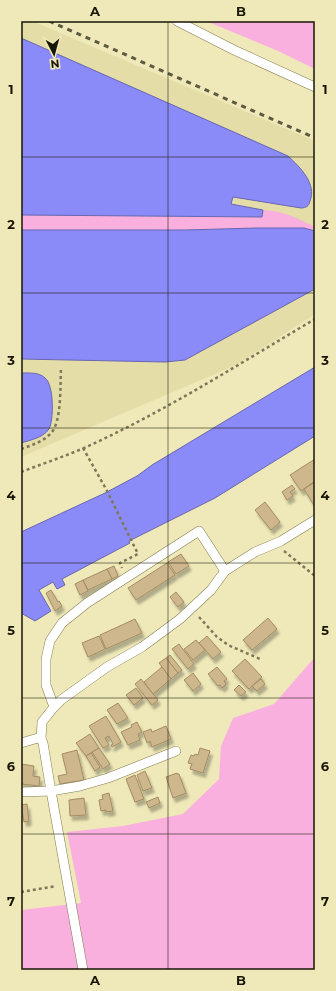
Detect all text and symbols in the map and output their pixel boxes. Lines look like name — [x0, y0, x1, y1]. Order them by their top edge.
text: A — [89, 3, 101, 19]
text: B — [236, 3, 246, 19]
north arrow — [34, 34, 74, 74]
text: N — [50, 57, 60, 71]
text: 1 — [8, 81, 14, 97]
text: 1 — [322, 81, 328, 97]
text: 2 — [7, 216, 15, 232]
text: 2 — [321, 216, 329, 232]
text: 3 — [6, 352, 15, 368]
text: 3 — [320, 352, 329, 368]
text: 4 — [7, 487, 16, 503]
text: 4 — [321, 487, 330, 503]
text: 5 — [7, 622, 15, 638]
text: 5 — [321, 622, 329, 638]
text: 6 — [7, 758, 16, 774]
text: 6 — [321, 758, 330, 774]
text: 7 — [7, 893, 15, 909]
text: 7 — [321, 893, 329, 909]
text: A — [89, 972, 101, 988]
text: B — [236, 972, 246, 988]

